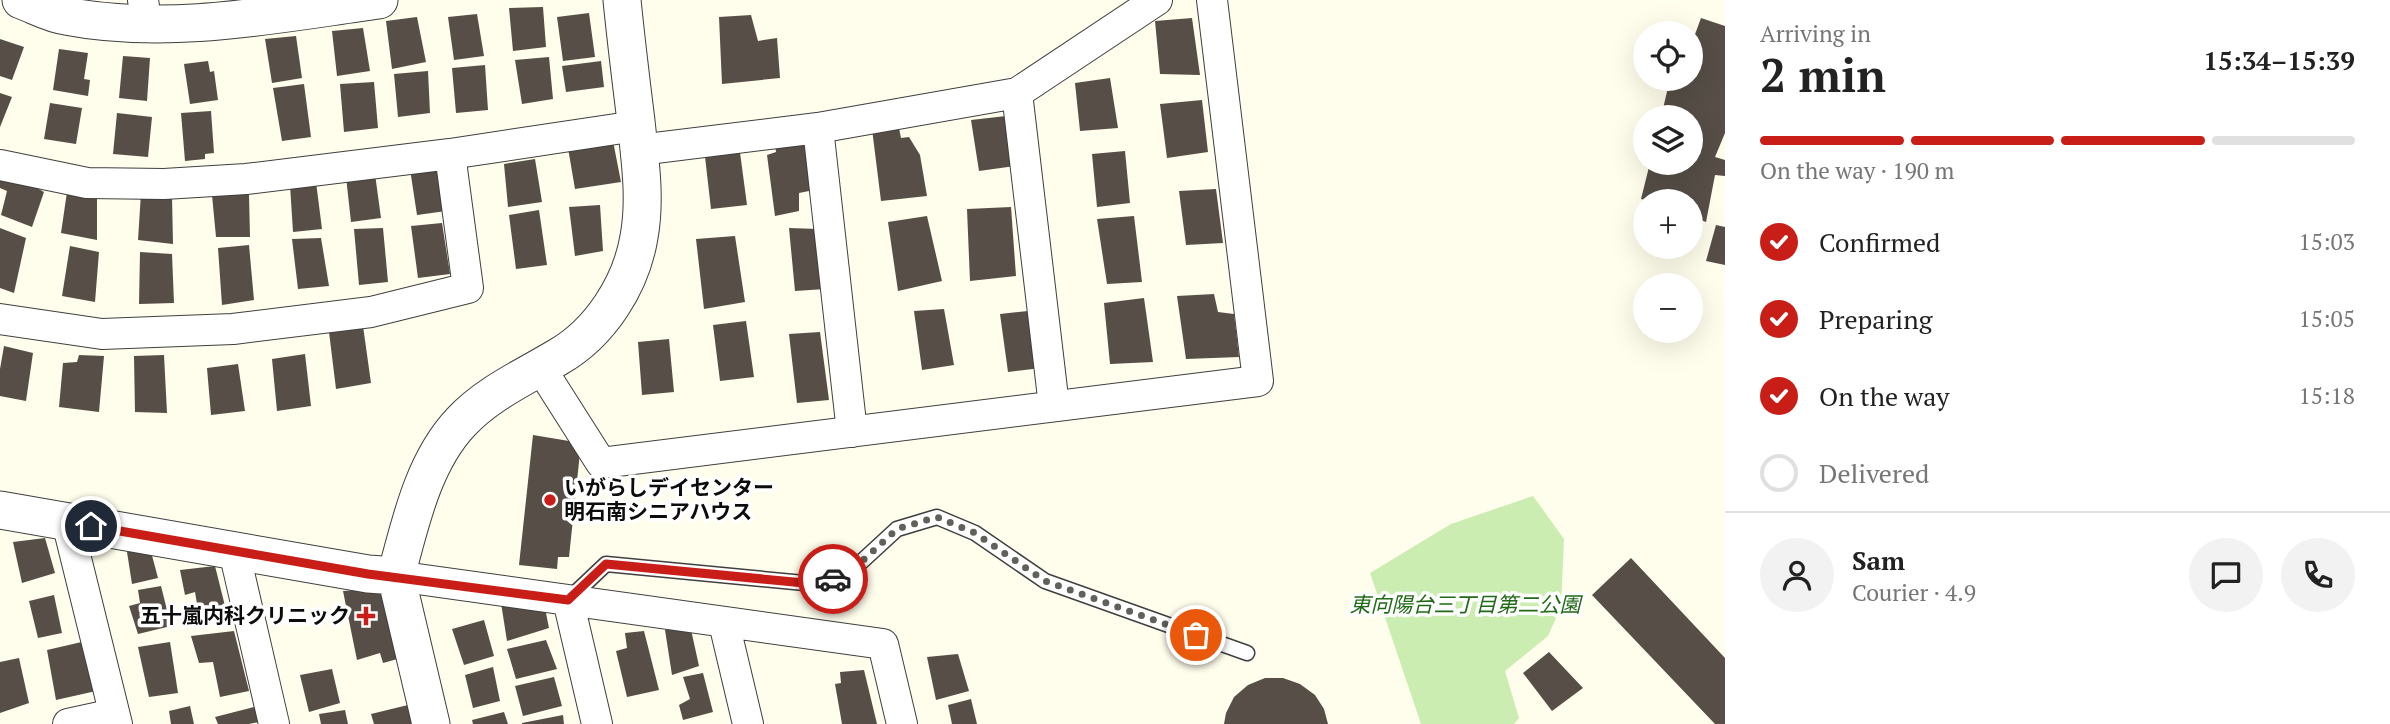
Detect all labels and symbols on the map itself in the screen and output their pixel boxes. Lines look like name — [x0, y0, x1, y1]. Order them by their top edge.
place label: いがらしデイセンター 明石南シニアハウス — [564, 473, 774, 525]
marker: いがらしデイセンター 明石南シニアハウス — [542, 492, 558, 508]
pin — [61, 496, 121, 556]
courier — [798, 544, 868, 614]
park label: 東向陽台三丁目第二公園 — [1350, 590, 1583, 618]
place label: 五十嵐内科クリニック — [140, 601, 350, 629]
pin — [1166, 605, 1226, 665]
marker: 五十嵐内科クリニック — [356, 606, 376, 626]

